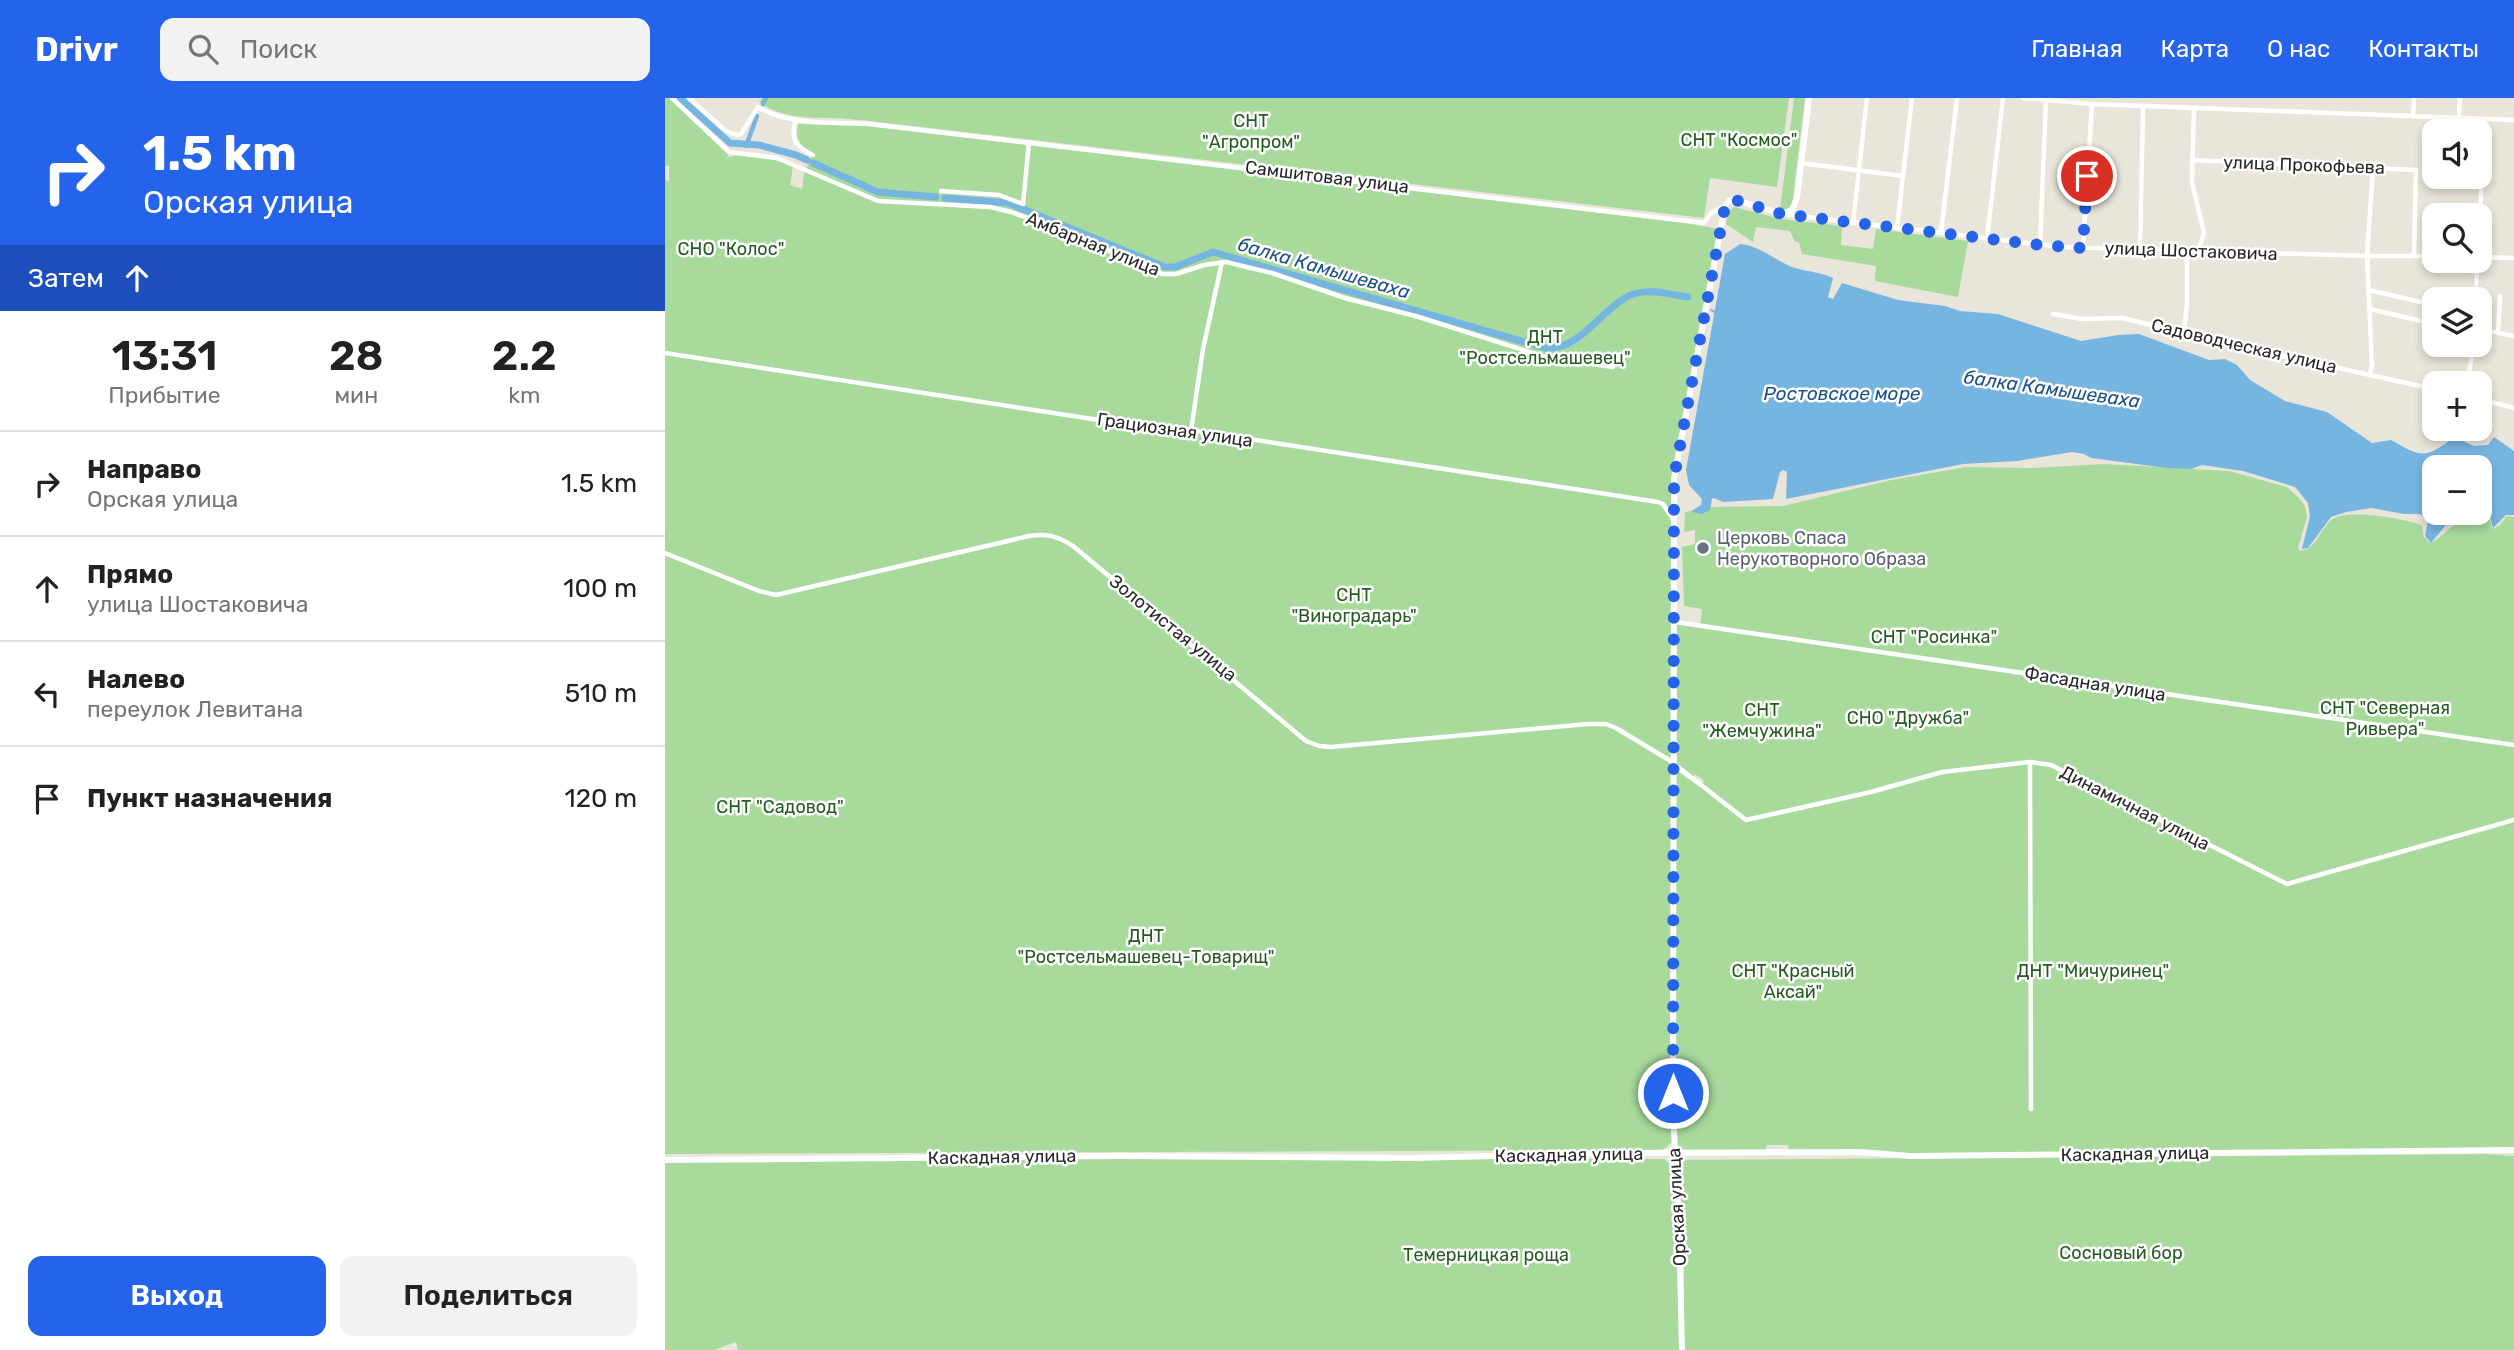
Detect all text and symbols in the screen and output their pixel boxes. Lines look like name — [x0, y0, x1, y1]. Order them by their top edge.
search box — [160, 18, 650, 81]
text: Drivr — [35, 30, 118, 69]
icon: search — [184, 30, 222, 68]
text: Поиск — [240, 34, 317, 65]
text: Главная — [2031, 35, 2123, 63]
text: Карта — [2161, 35, 2229, 63]
text: О нас — [2267, 35, 2330, 63]
text: Контакты — [2368, 35, 2479, 63]
park label: СНТ "Агропром" — [1202, 110, 1300, 153]
map controls — [2422, 119, 2492, 525]
button: sound — [2422, 119, 2492, 189]
text: 1.5 km — [143, 124, 297, 182]
icon: right — [28, 126, 119, 217]
park label: СНТ "Космос" — [1681, 129, 1797, 151]
pin — [2057, 146, 2117, 206]
street label: улица Прокофьева — [2223, 151, 2385, 179]
street label: Самшитовая улица — [1244, 156, 1410, 198]
icon: arrive — [2068, 157, 2106, 195]
text: Орская улица — [143, 183, 354, 221]
button: search — [2422, 203, 2492, 273]
street label: Амбарная улица — [1023, 207, 1163, 281]
water label: балка Камышеваха — [1235, 232, 1413, 304]
street label: улица Шостаковича — [2104, 237, 2278, 265]
park label: СНО "Колос" — [678, 238, 784, 260]
icon: ahead — [118, 259, 156, 297]
text: Затем — [28, 263, 104, 294]
button: layers — [2422, 287, 2492, 357]
street label: Садоводческая улица — [2149, 314, 2339, 378]
park label: ДНТ "Ростсельмашевец" — [1459, 326, 1631, 369]
text: 13:31 — [112, 331, 217, 381]
text: 28 — [329, 331, 384, 381]
text: 2.2 — [492, 331, 557, 381]
water label: балка Камышеваха — [1962, 365, 2142, 413]
button: + — [2422, 371, 2492, 441]
text: Прибытие — [108, 381, 221, 409]
text: мин — [334, 381, 378, 409]
text: km — [508, 381, 540, 409]
water label: Ростовское море — [1764, 382, 1921, 405]
street label: Грациозная улица — [1096, 408, 1254, 452]
text: Направо — [87, 454, 201, 485]
button: − — [2422, 455, 2492, 525]
icon: right — [28, 465, 66, 503]
text: 1.5 km — [561, 468, 637, 499]
text: Орская улица — [87, 485, 238, 513]
place label: Церковь Спаса Нерукотворного Образа — [1717, 527, 1926, 570]
marker: Церковь Спаса Нерукотворного Образа — [1695, 540, 1711, 556]
text: Прямо — [87, 559, 173, 590]
icon: ahead — [28, 570, 66, 608]
street label: Золотистая улица — [1105, 570, 1241, 686]
text: 100 m — [563, 573, 637, 604]
park label: СНТ "Виноградарь" — [1291, 584, 1417, 627]
text: улица Шостаковича — [87, 590, 308, 618]
park label: СНТ "Росинка" — [1871, 626, 1997, 648]
street label: Фасадная улица — [2023, 662, 2167, 706]
text: Налево — [87, 664, 185, 695]
icon: left — [28, 675, 66, 713]
text: 510 m — [565, 678, 637, 709]
text: переулок Левитана — [87, 695, 303, 723]
park label: СНТ "Северная Ривьера" — [2320, 697, 2450, 740]
park label: СНТ "Жемчужина" — [1702, 699, 1822, 742]
park label: СНО "Дружба" — [1847, 707, 1969, 729]
street label: Динамичная улица — [2057, 761, 2213, 855]
icon: arrive — [28, 780, 66, 818]
text: Пункт назначения — [87, 783, 332, 814]
text: 120 m — [565, 783, 637, 814]
park label: СНТ "Садовод" — [716, 796, 844, 818]
park label: ДНТ "Ростсельмашевец-Товарищ" — [1018, 925, 1275, 968]
park label: СНТ "Красный Аксай" — [1731, 960, 1855, 1003]
park label: ДНТ "Мичуринец" — [2017, 960, 2169, 982]
position arrow — [1636, 1056, 1710, 1130]
street label: Каскадная улица — [2060, 1142, 2210, 1166]
street label: Каскадная улица — [1494, 1143, 1644, 1167]
street label: Каскадная улица — [927, 1145, 1077, 1169]
street label: Орская улица — [1663, 1147, 1691, 1267]
park label: Сосновый бор — [2059, 1242, 2183, 1264]
park label: Темерницкая роща — [1403, 1244, 1569, 1266]
button: Выход — [28, 1256, 326, 1336]
button: Поделиться — [340, 1256, 637, 1336]

